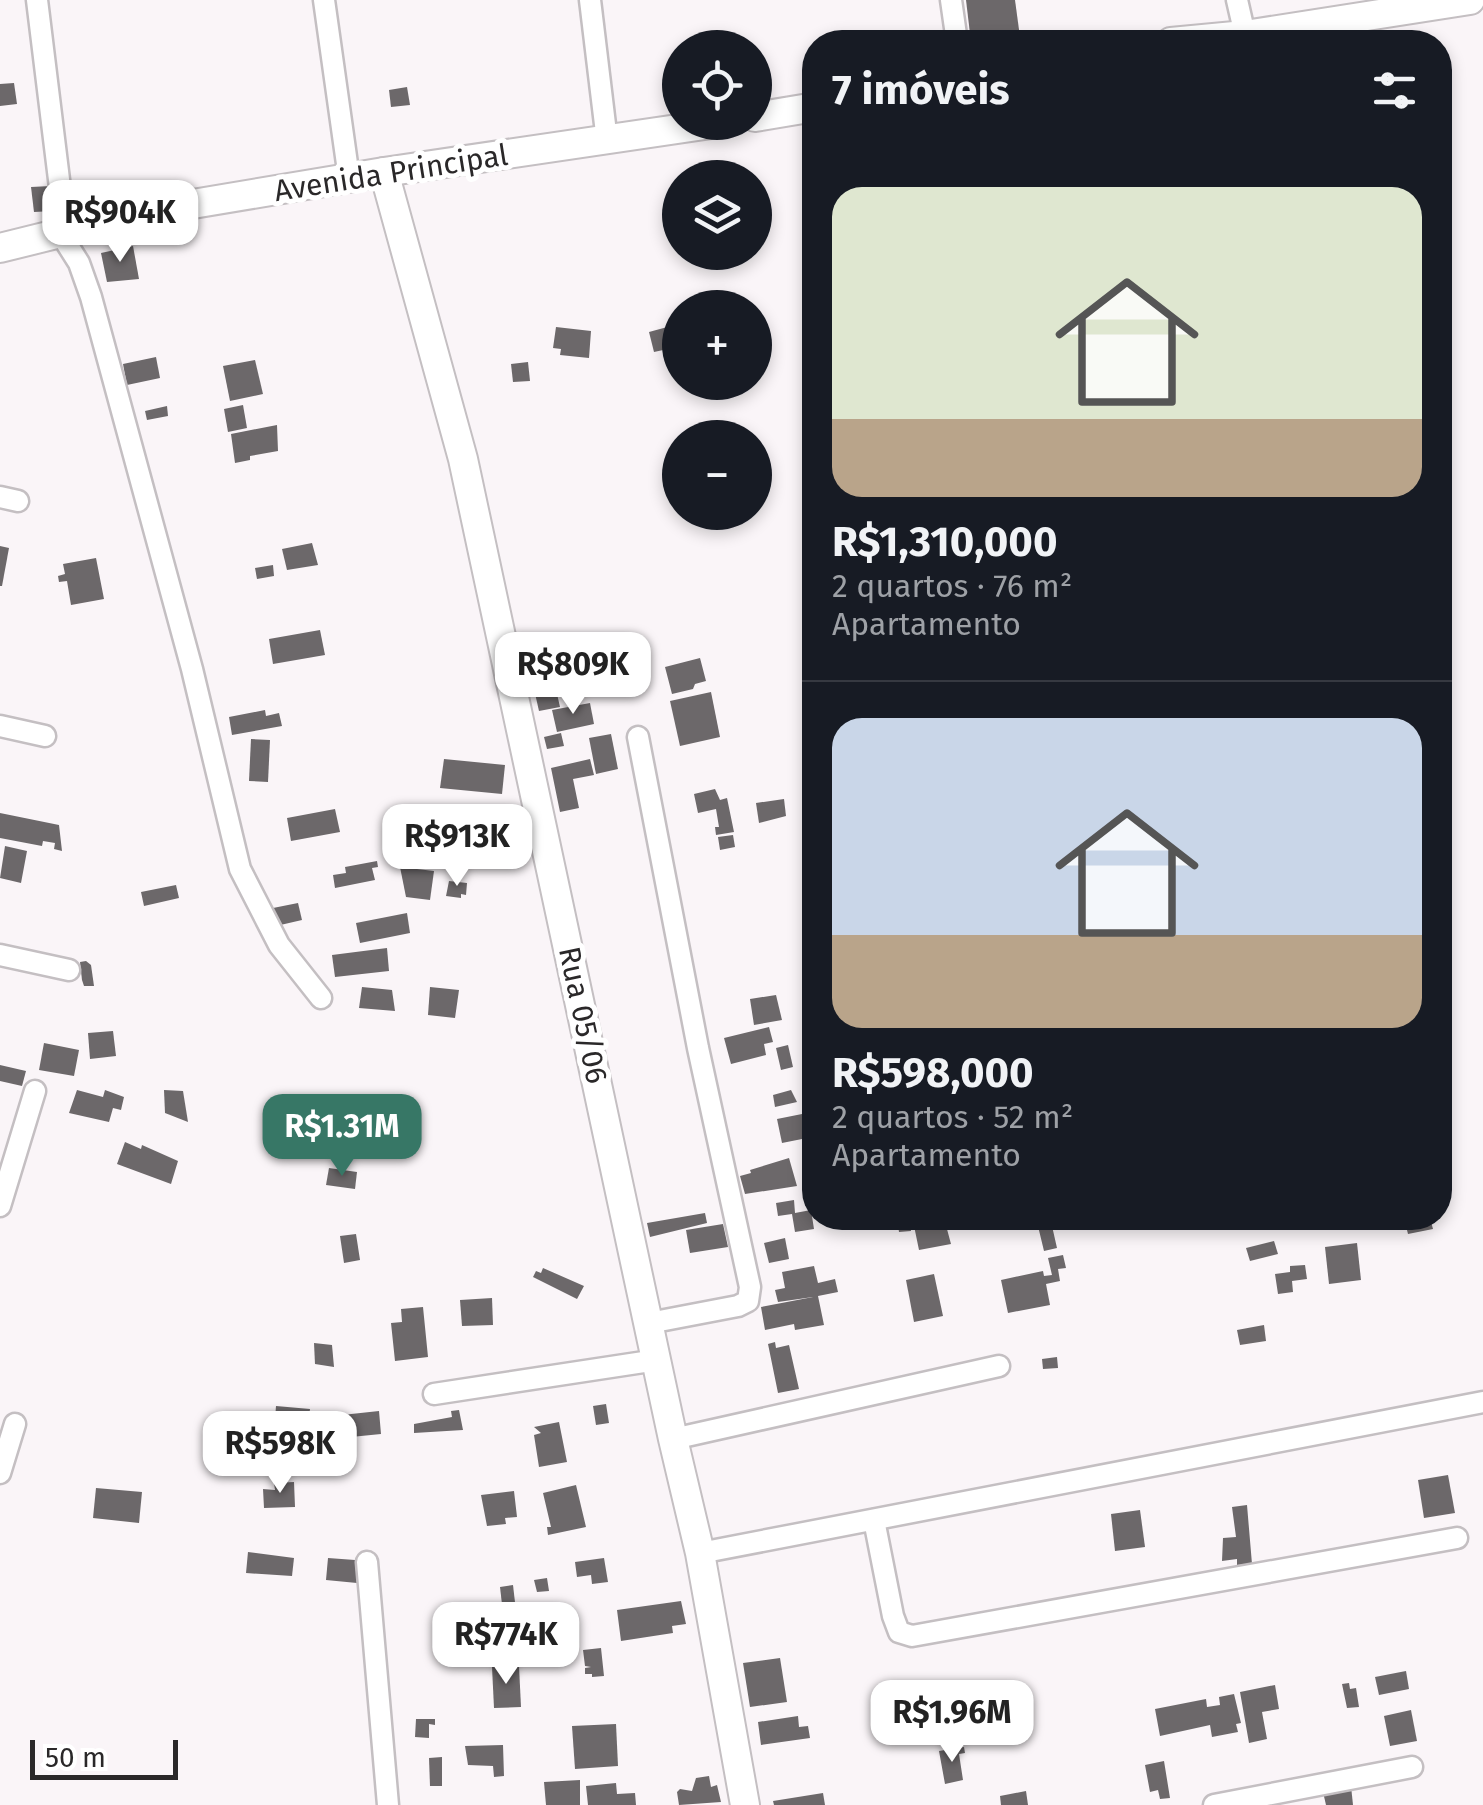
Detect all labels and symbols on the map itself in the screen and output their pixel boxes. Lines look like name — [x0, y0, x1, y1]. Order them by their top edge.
street label: Avenida Principal — [272, 137, 511, 209]
pin: R$904K — [39, 180, 201, 265]
pin: R$809K — [492, 632, 654, 717]
pin: R$913K — [376, 804, 538, 889]
street label: Rua 05/06 — [551, 943, 615, 1087]
pin: R$1.31M — [250, 1094, 434, 1179]
pin: R$598K — [199, 1411, 361, 1496]
pin: R$774K — [425, 1602, 587, 1687]
pin: R$1.96M — [860, 1680, 1044, 1765]
scale bar — [30, 1735, 178, 1780]

